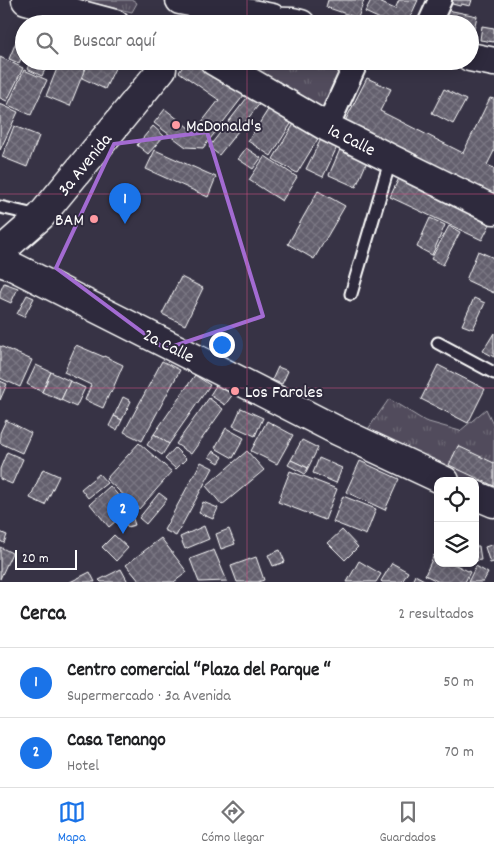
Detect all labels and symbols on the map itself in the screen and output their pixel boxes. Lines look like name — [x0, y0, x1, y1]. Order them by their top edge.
place label: McDonald's — [186, 115, 262, 140]
marker: McDonald's — [170, 119, 182, 131]
street label: 1a Calle — [323, 119, 379, 164]
street label: 3a Avenida — [53, 128, 119, 202]
pin: 1 — [109, 183, 141, 224]
place label: BAM — [55, 209, 84, 234]
marker: BAM — [88, 213, 100, 225]
street label: 2a Calle — [138, 324, 198, 371]
your location — [209, 332, 235, 358]
place label: Los Faroles — [245, 381, 323, 406]
marker: Los Faroles — [229, 385, 241, 397]
pin: 2 — [107, 493, 139, 534]
scale bar — [15, 547, 78, 570]

